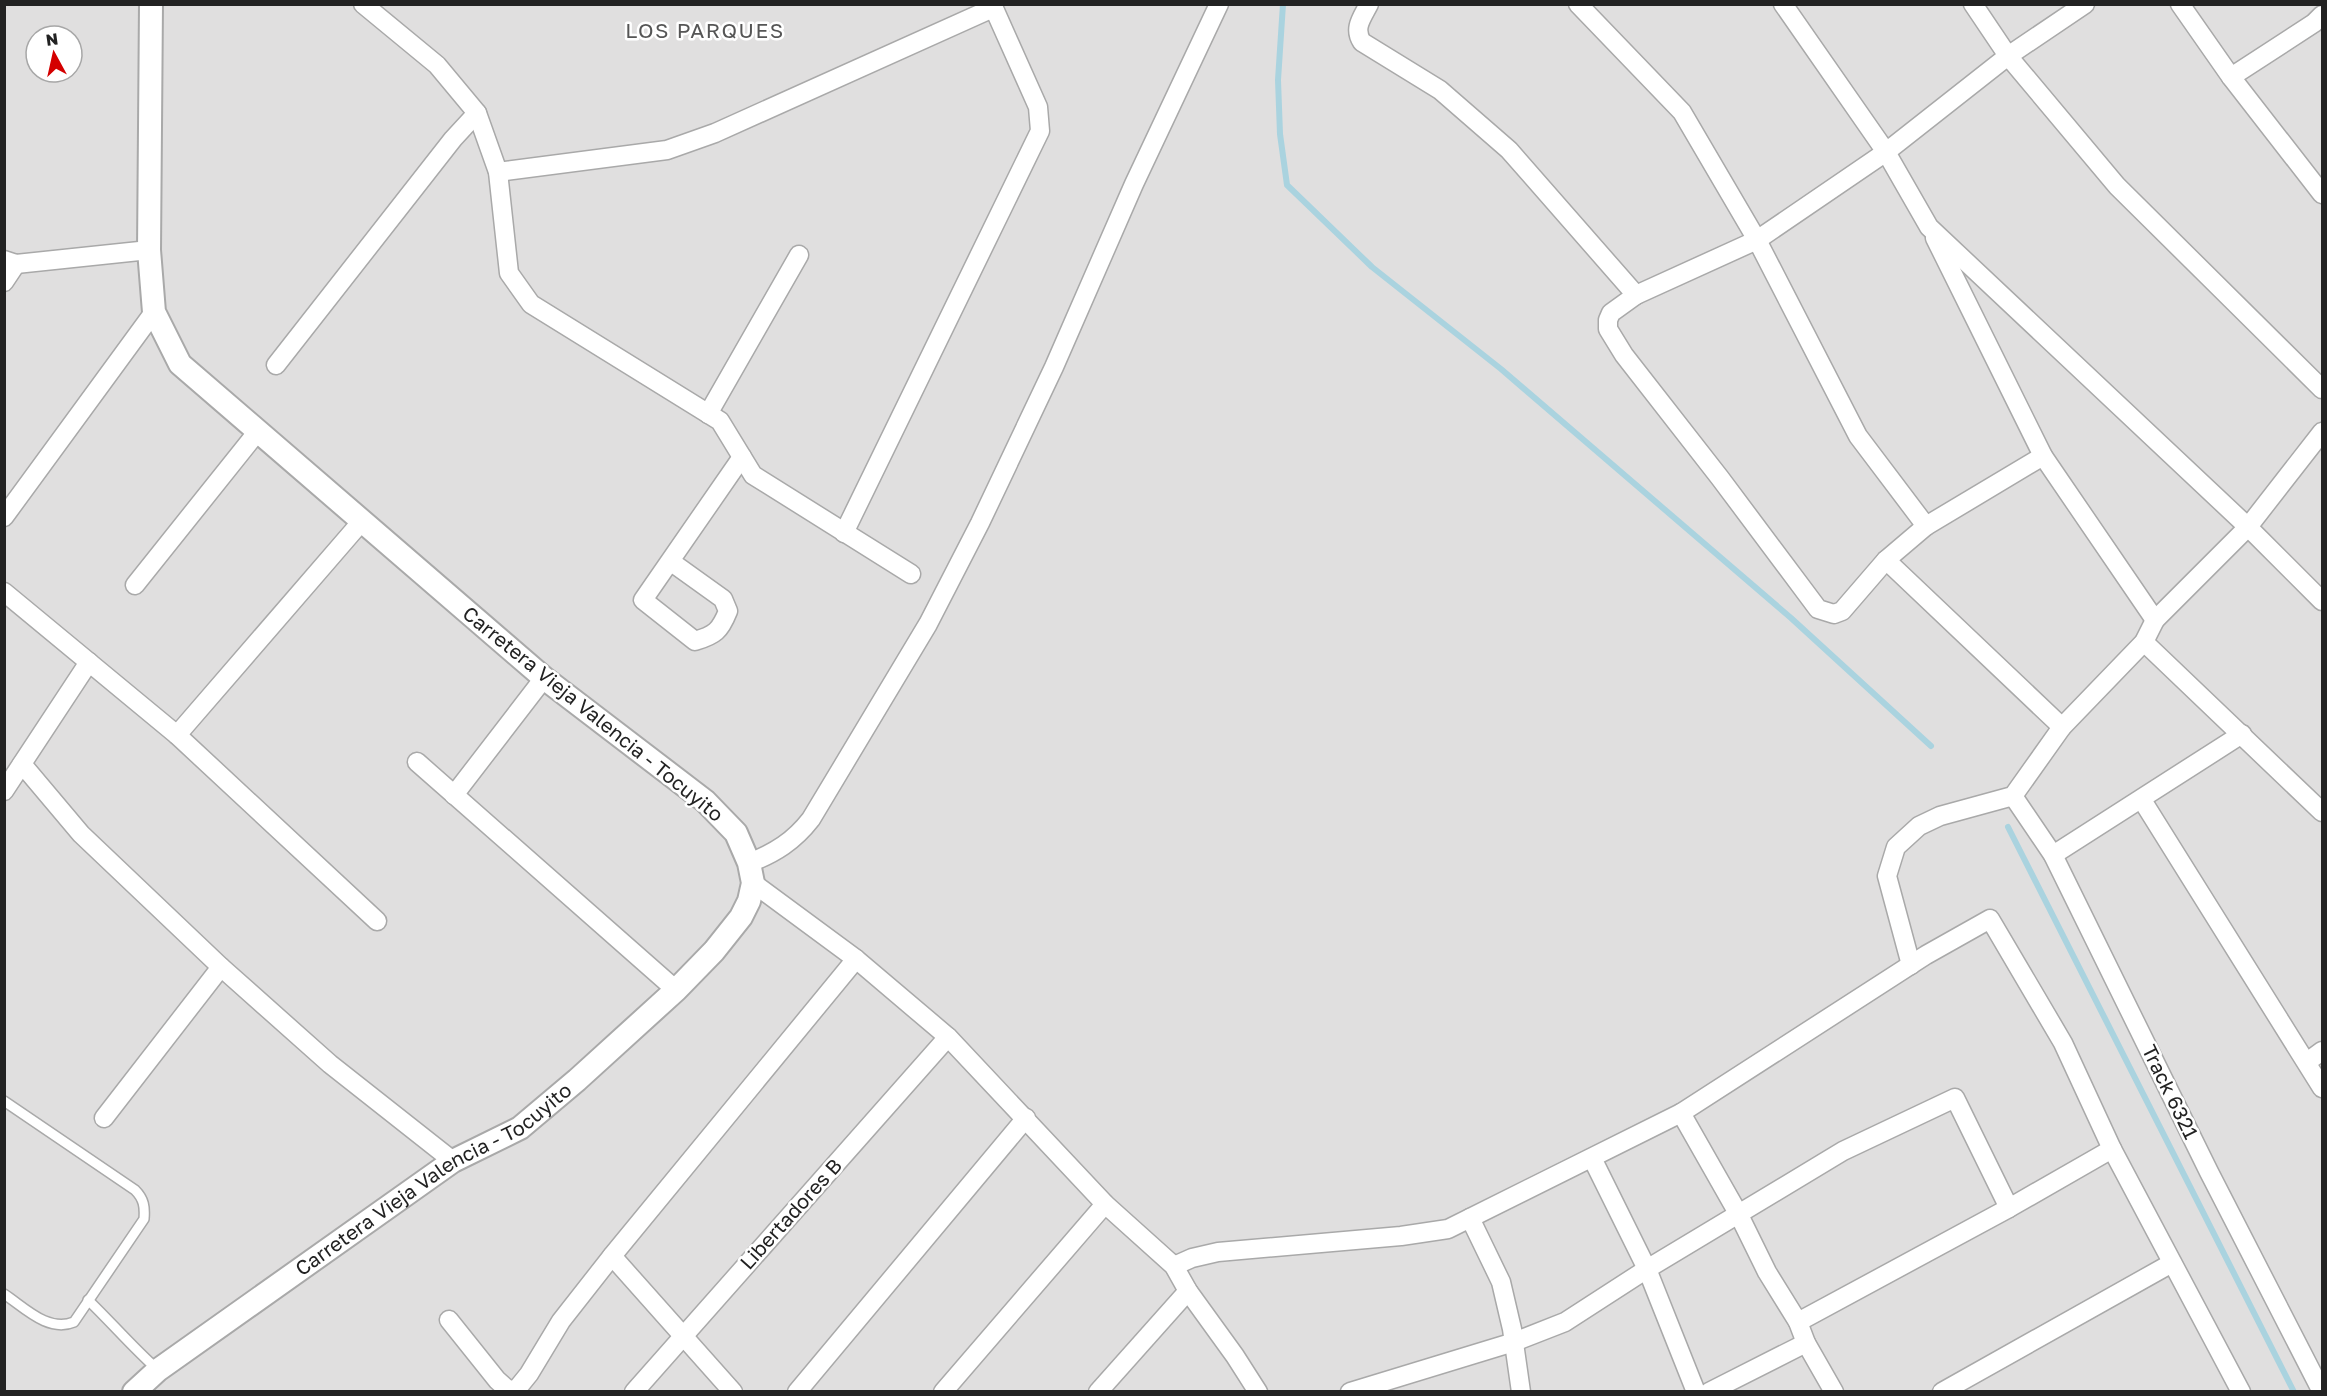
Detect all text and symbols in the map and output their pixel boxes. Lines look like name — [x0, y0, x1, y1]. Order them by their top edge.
district label: LOS PARQUES — [625, 17, 785, 43]
north arrow — [24, 24, 84, 84]
text: N — [44, 28, 59, 50]
street label: Carretera Vieja Valencia - Tocuyito — [458, 601, 729, 826]
street label: Track 6321 — [2138, 1041, 2204, 1143]
street label: Carretera Vieja Valencia - Tocuyito — [290, 1077, 576, 1280]
street label: Libertadores B — [734, 1153, 846, 1274]

